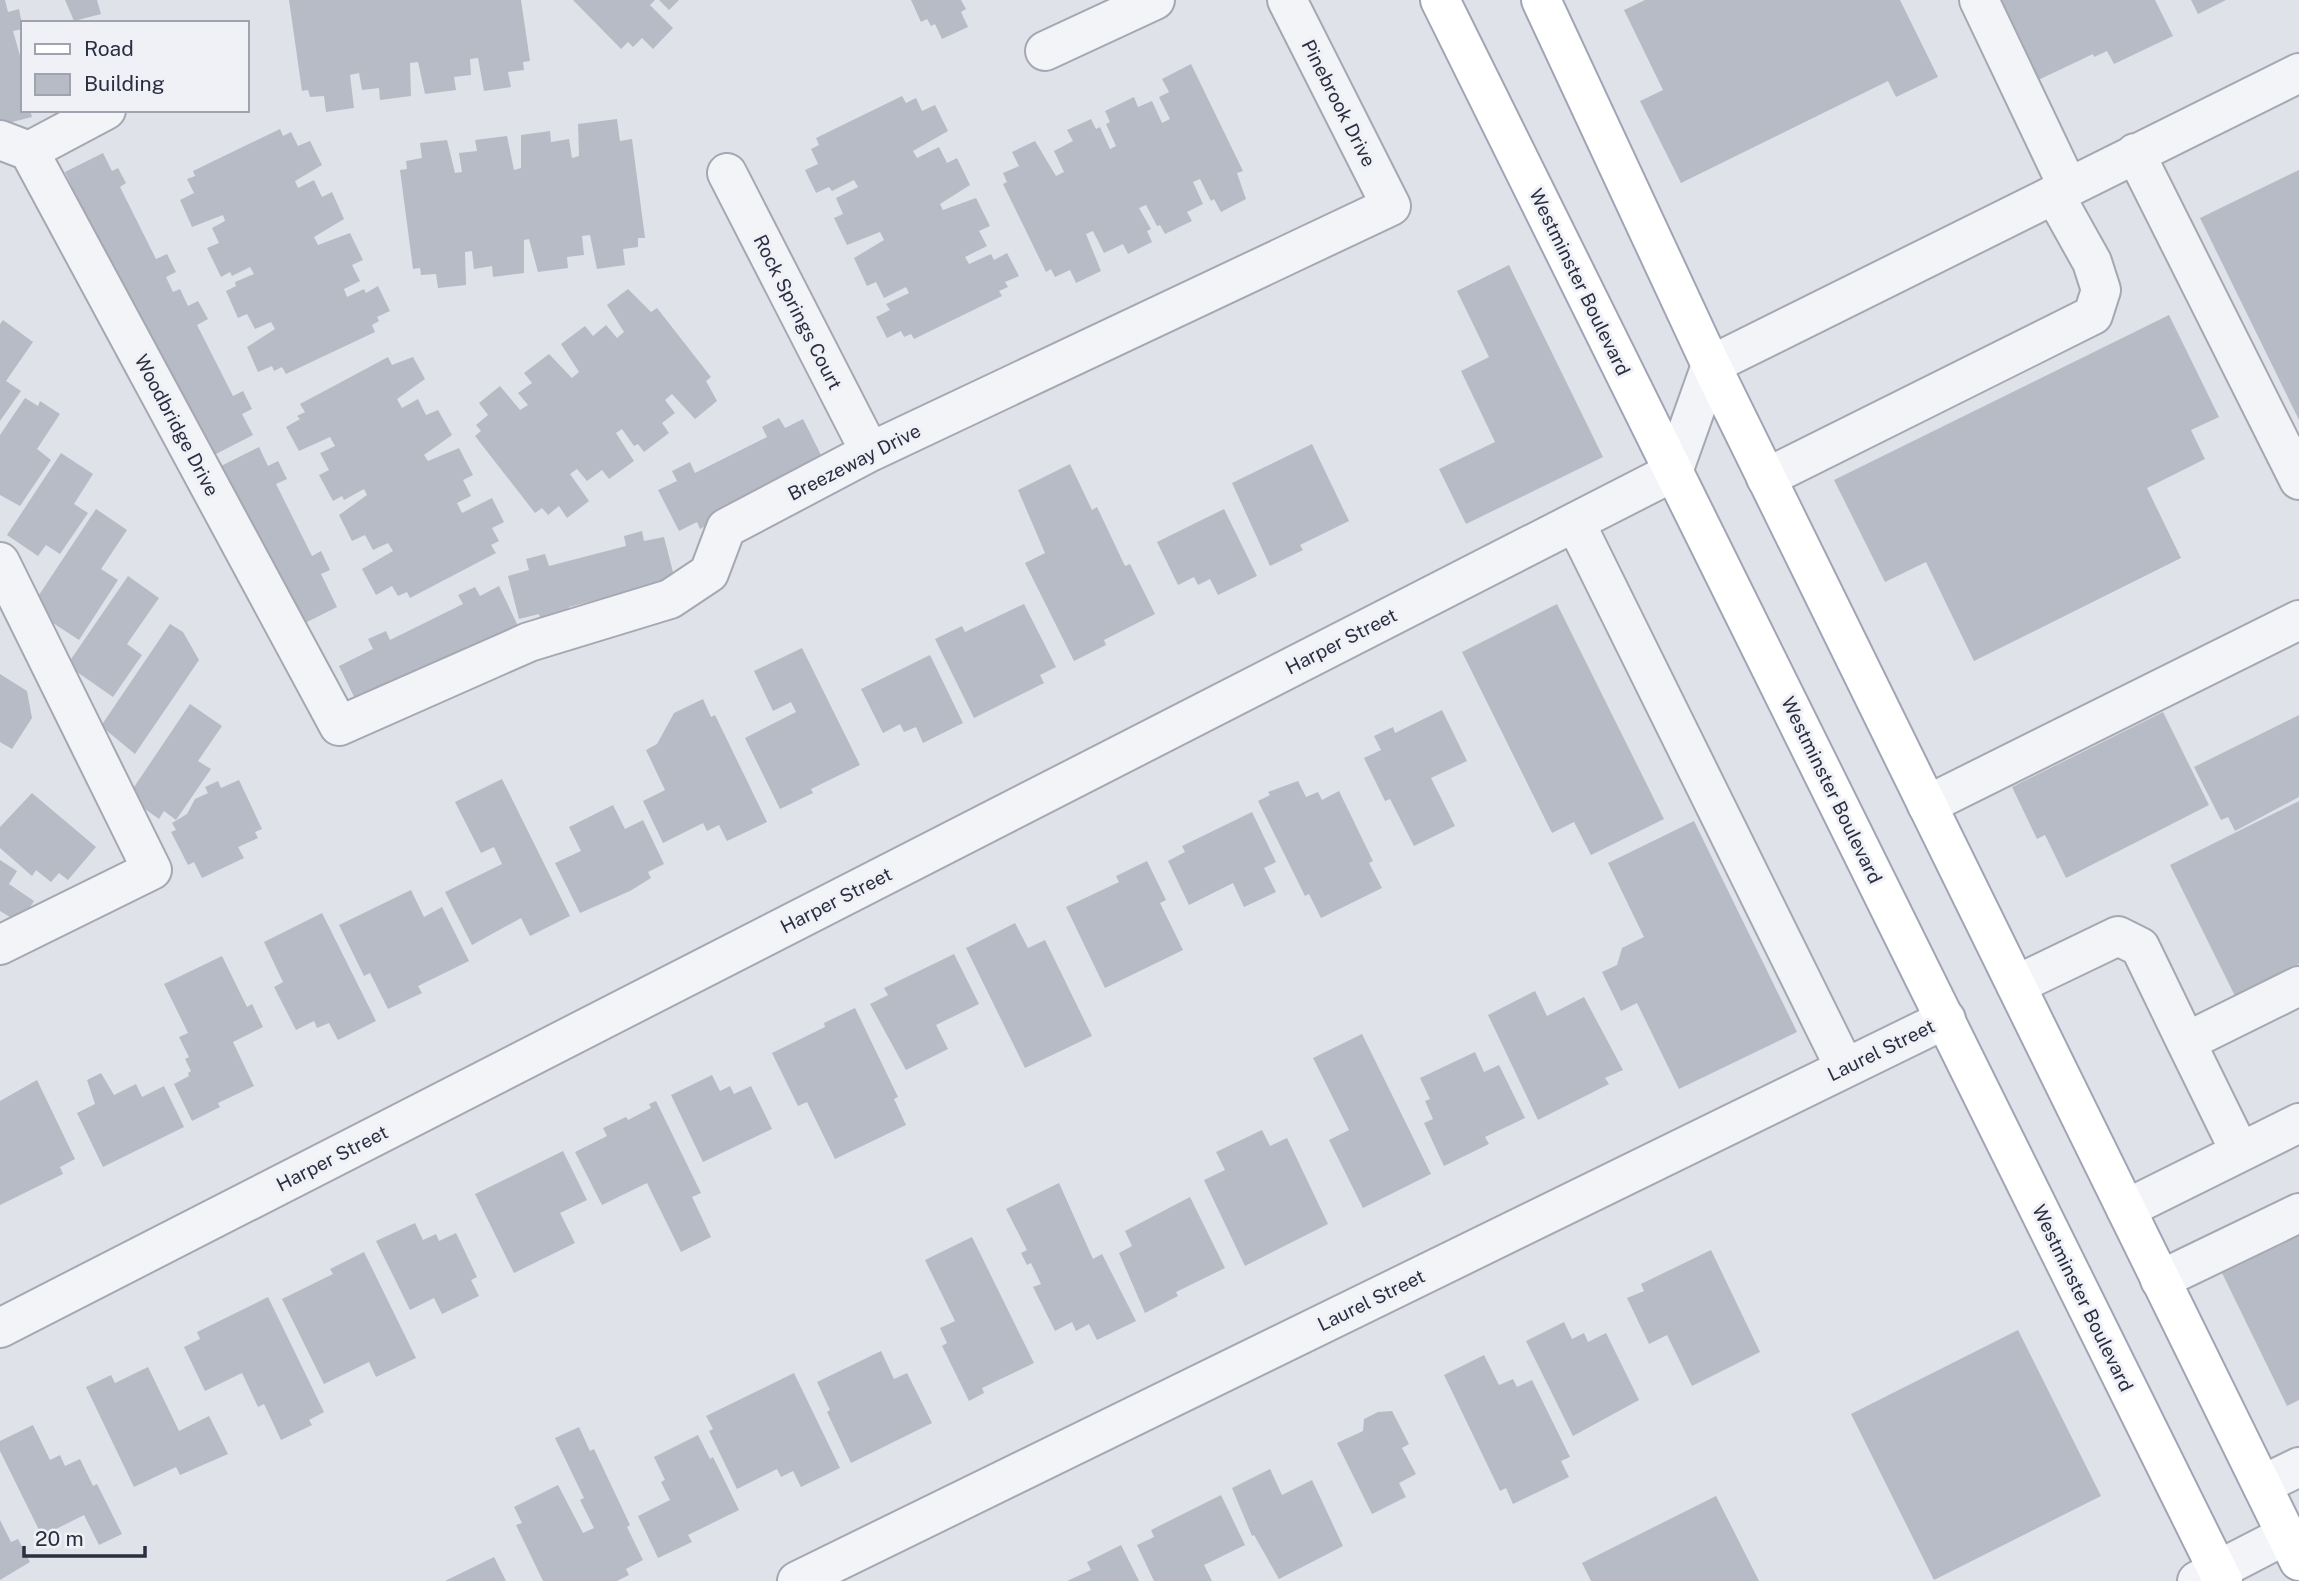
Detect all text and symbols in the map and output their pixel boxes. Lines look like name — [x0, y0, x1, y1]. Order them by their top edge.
legend — [21, 21, 248, 112]
text: Road — [84, 36, 134, 61]
street label: Pinebrook Drive — [1298, 36, 1380, 170]
text: Building — [84, 71, 165, 96]
street label: Westminster Boulevard — [1525, 185, 1635, 379]
street label: Rock Springs Court — [749, 231, 847, 393]
street label: Woodbridge Drive — [130, 350, 224, 500]
street label: Breezeway Drive — [784, 419, 924, 505]
street label: Harper Street — [1282, 603, 1400, 679]
street label: Westminster Boulevard — [1777, 693, 1887, 887]
street label: Harper Street — [777, 862, 895, 938]
street label: Laurel Street — [1824, 1015, 1938, 1085]
street label: Harper Street — [273, 1120, 391, 1196]
street label: Westminster Boulevard — [2028, 1201, 2138, 1395]
street label: Laurel Street — [1314, 1265, 1428, 1335]
scale bar — [24, 1514, 145, 1558]
text: 20 m — [35, 1526, 84, 1551]

